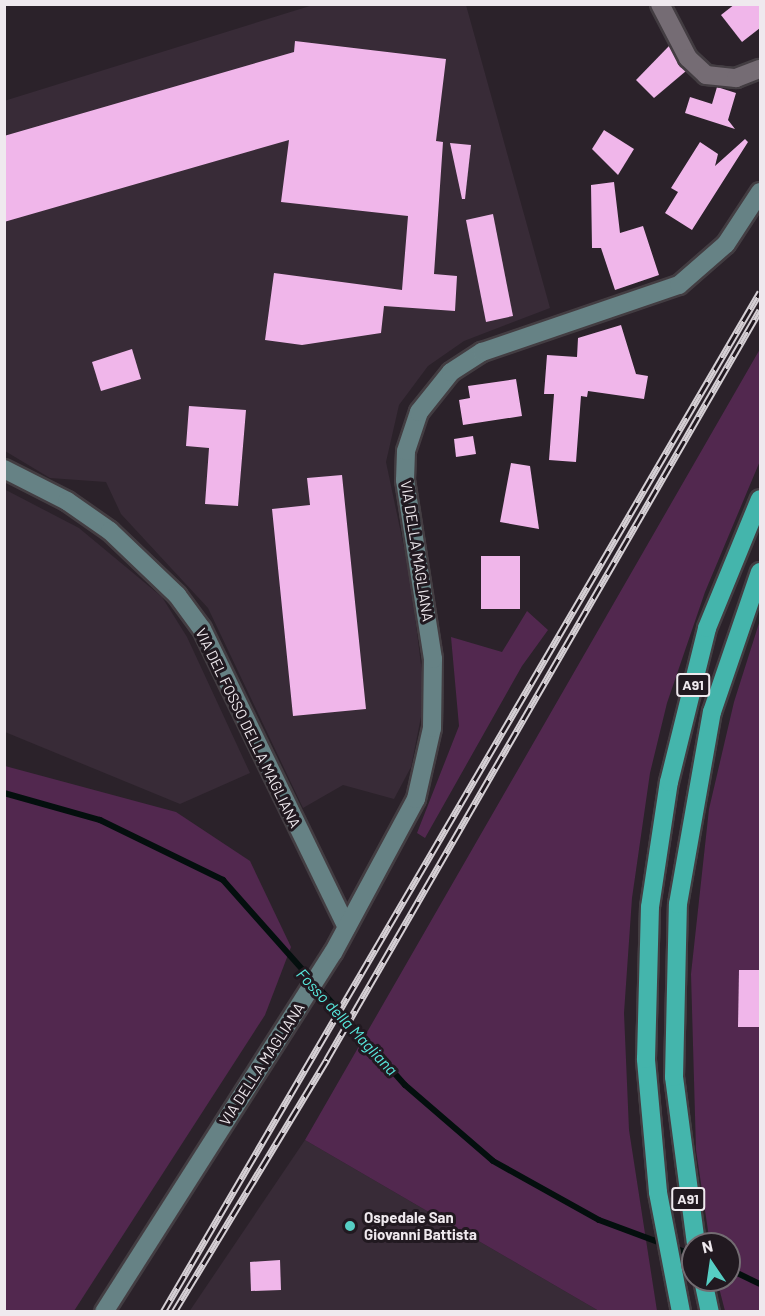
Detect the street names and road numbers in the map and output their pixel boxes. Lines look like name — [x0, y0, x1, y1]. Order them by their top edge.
street label: VIA DELLA MAGLIANA — [397, 479, 437, 623]
street label: VIA DEL FOSSO DELLA MAGLIANA — [192, 625, 304, 831]
road number: A91 — [675, 674, 711, 696]
street label: VIA DELLA MAGLIANA — [216, 999, 308, 1129]
road number: A91 — [670, 1188, 706, 1210]

